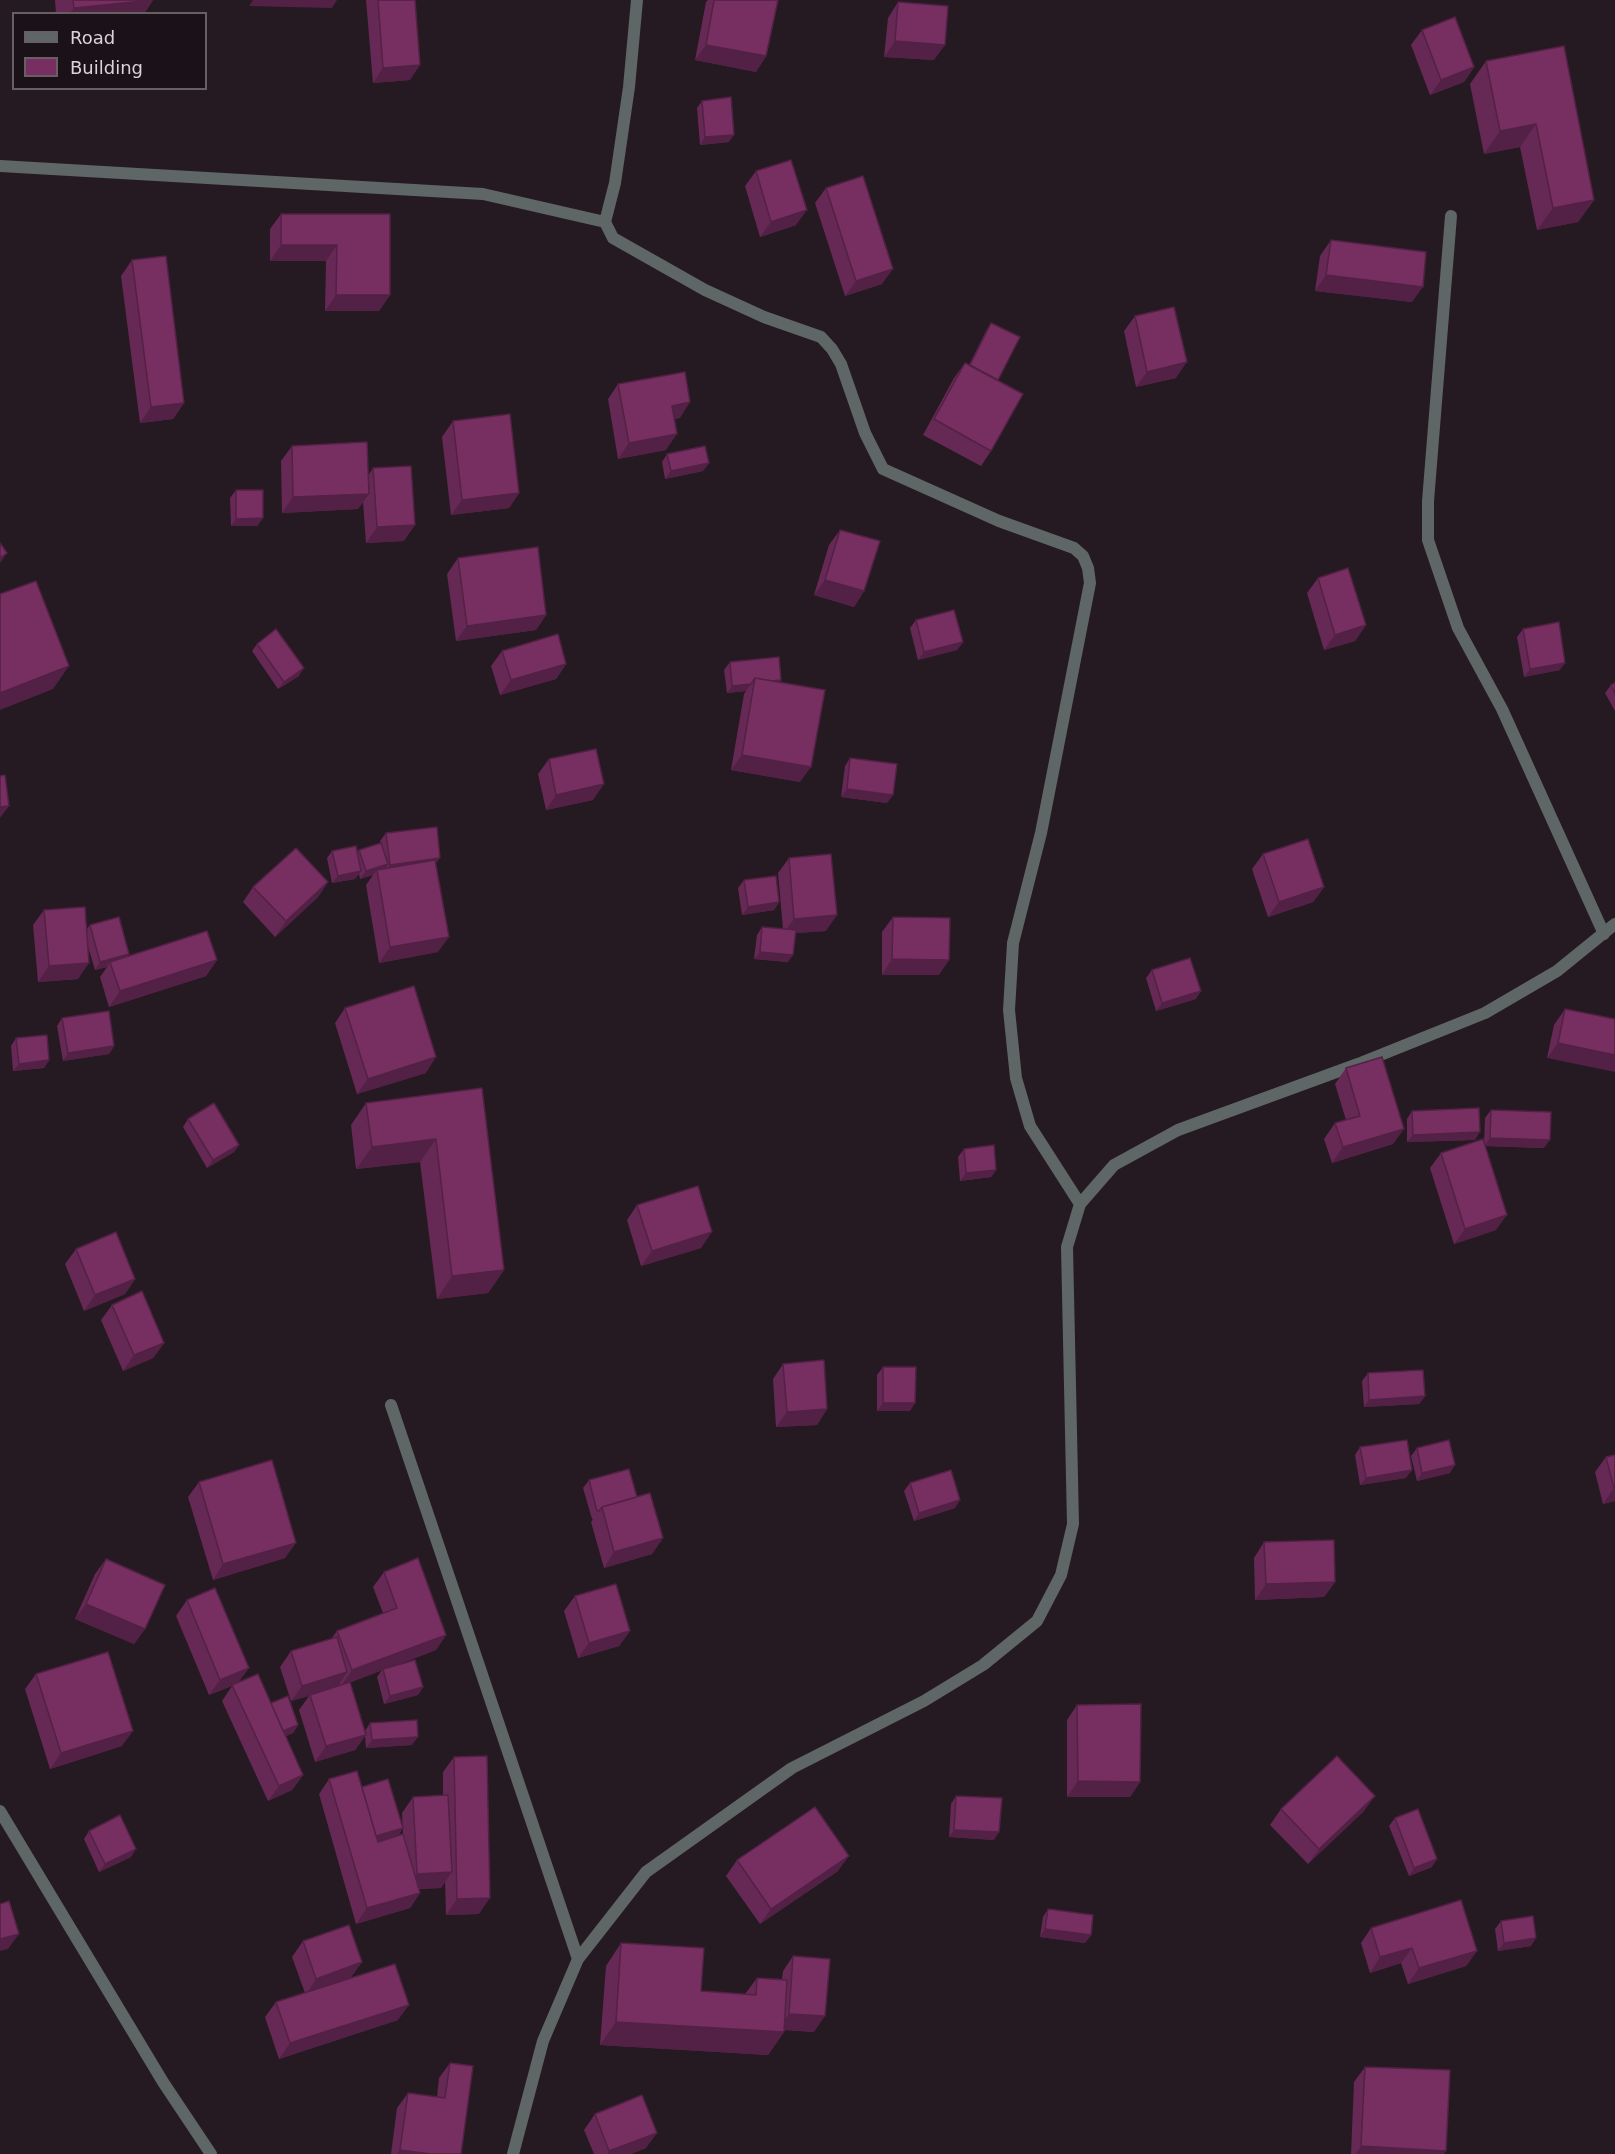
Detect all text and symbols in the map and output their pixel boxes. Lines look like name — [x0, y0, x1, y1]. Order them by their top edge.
legend — [12, 12, 207, 90]
text: Road — [70, 27, 115, 48]
text: Building — [70, 57, 143, 78]

